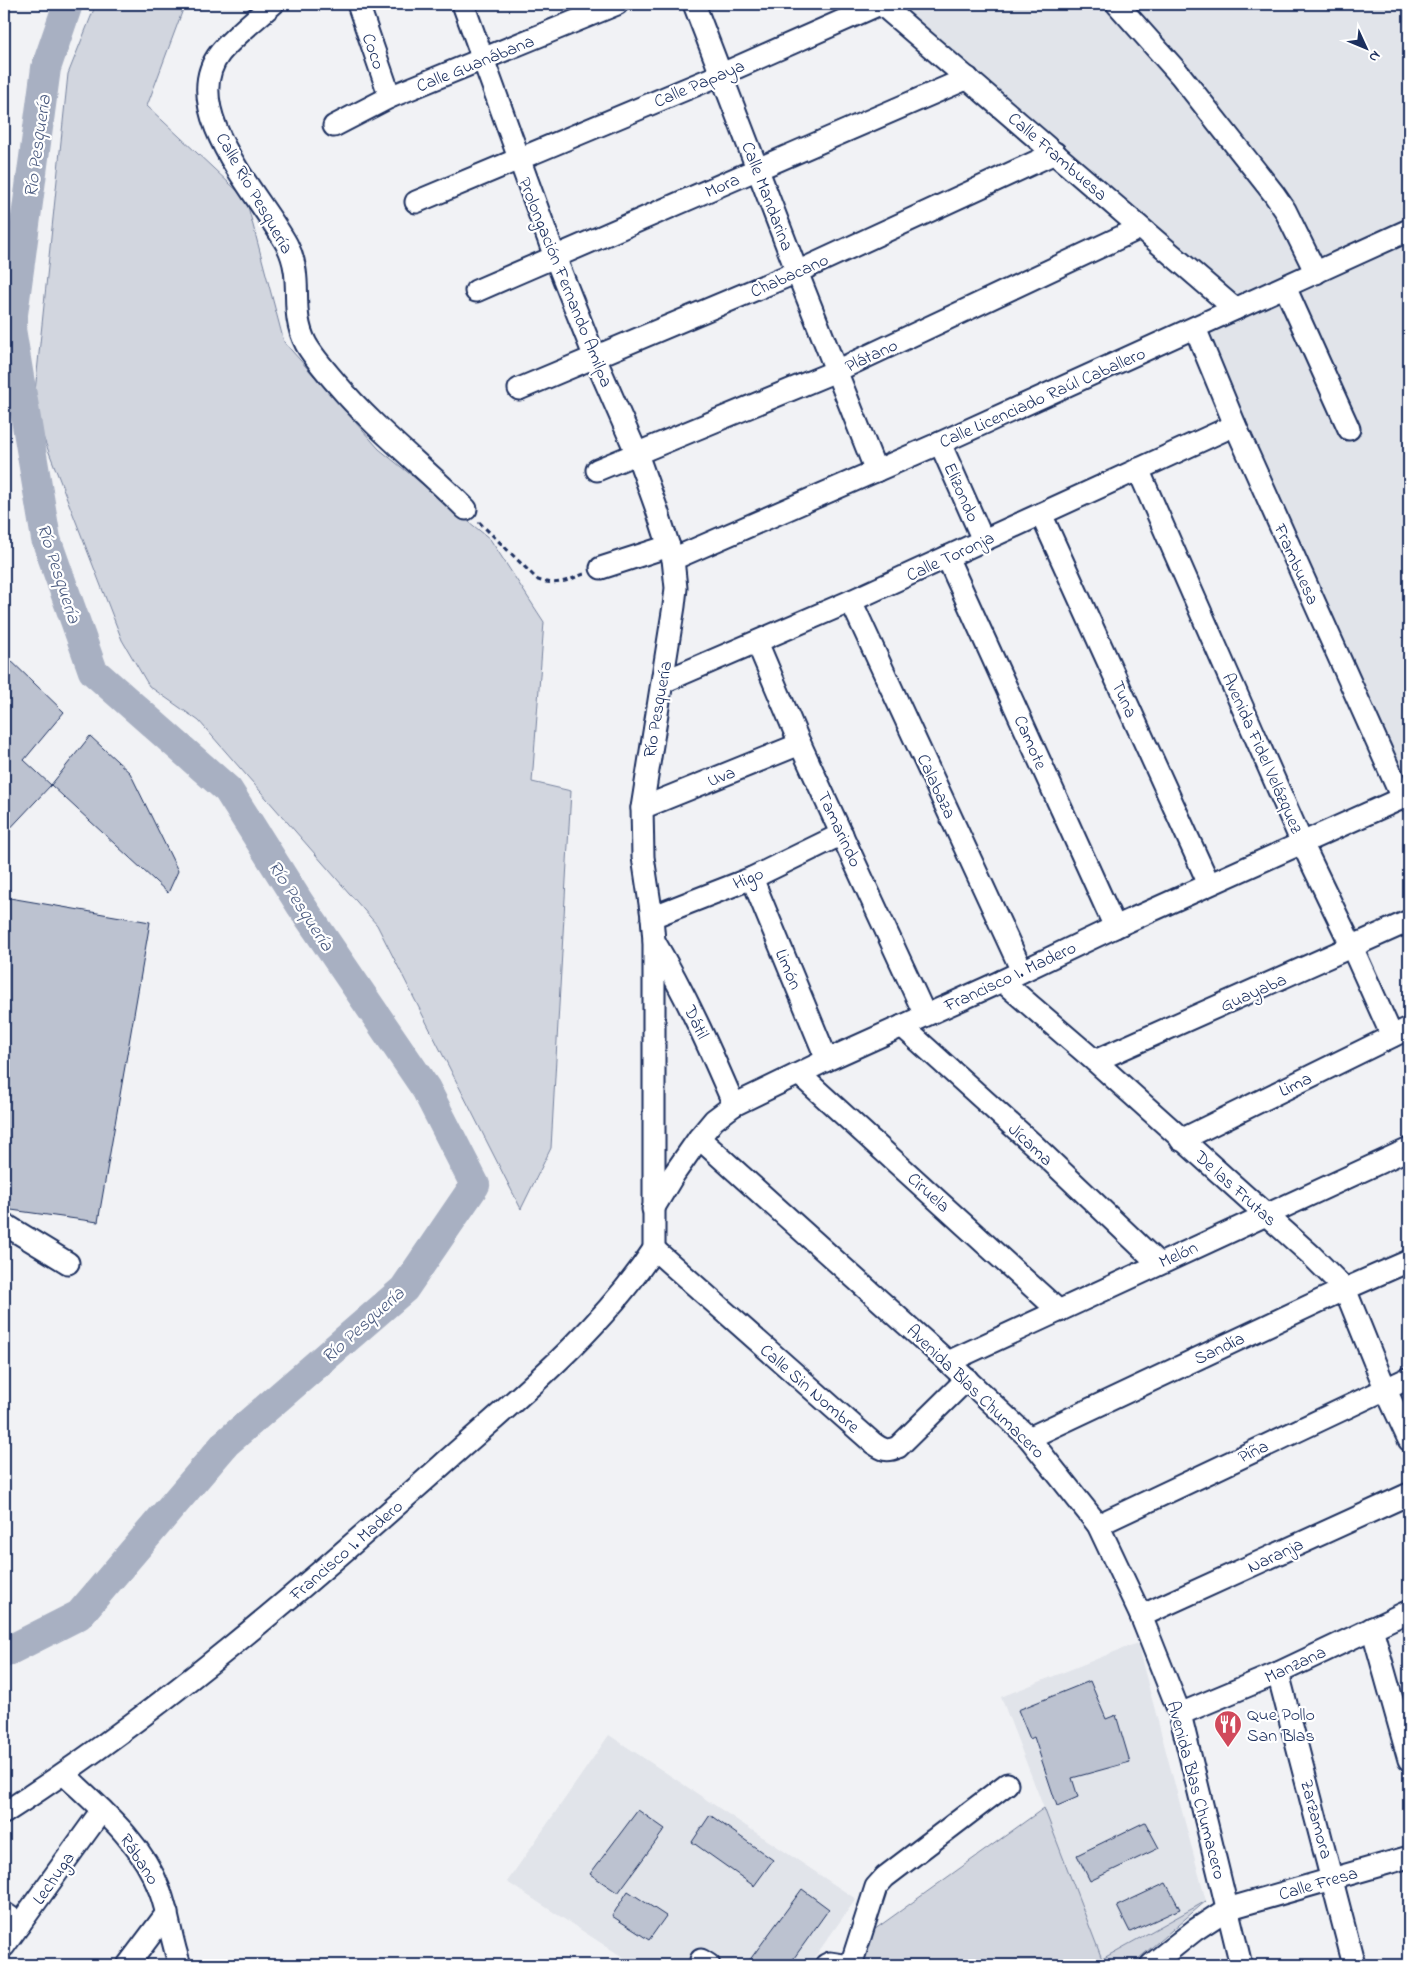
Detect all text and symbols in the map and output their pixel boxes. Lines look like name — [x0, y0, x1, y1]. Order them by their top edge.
north arrow — [1340, 22, 1390, 72]
street label: Calle Guanábana — [413, 29, 539, 100]
street label: Coco — [354, 30, 390, 73]
text: N — [1363, 45, 1385, 67]
street label: Calle Papaya — [650, 54, 749, 116]
water label: Río Pesquería — [18, 93, 59, 199]
street label: Calle Frambuesa — [1001, 107, 1112, 208]
street label: Calle Río Pesquería — [208, 129, 299, 259]
street label: Calle Mandarina — [733, 138, 799, 255]
street label: Mora — [701, 168, 744, 206]
street label: Prolongación Fernando Amilpa — [509, 174, 618, 392]
street label: Chabacano — [746, 248, 833, 306]
street label: Plátano — [841, 333, 902, 380]
street label: Calle Licenciado Raúl Caballero — [936, 342, 1150, 456]
street label: Elizondo — [936, 459, 985, 527]
street label: Frambuesa — [1265, 519, 1325, 609]
water label: Río Pesquería — [29, 520, 87, 628]
street label: Calle Toronja — [903, 526, 999, 590]
street label: Río Pesquería — [638, 659, 680, 760]
street label: Avenida Fidel Velázquez — [1214, 669, 1308, 839]
street label: Tuna — [1104, 677, 1143, 722]
street label: Camote — [1006, 711, 1053, 775]
street label: Calabaza — [909, 750, 962, 824]
street label: Uva — [704, 761, 740, 795]
street label: Tamarindo — [809, 788, 867, 872]
water label: Río Pesquería — [260, 856, 340, 958]
street label: Higo — [729, 862, 769, 899]
street label: Francisco I. Madero — [940, 936, 1081, 1020]
street label: Limón — [767, 945, 807, 994]
street label: Guayaba — [1216, 968, 1291, 1020]
street label: Dátil — [675, 1001, 714, 1044]
street label: Lima — [1275, 1067, 1317, 1105]
street label: Jícama — [1001, 1118, 1058, 1173]
street label: De las Frutas — [1187, 1145, 1282, 1234]
street label: Ciruela — [900, 1167, 955, 1220]
street label: Melón — [1155, 1235, 1203, 1276]
water label: Río Pesquería — [316, 1281, 412, 1370]
street label: Avenida Blas Chumacero — [899, 1319, 1050, 1466]
street label: Sandía — [1190, 1327, 1249, 1373]
street label: Calle Sin Nombre — [753, 1339, 865, 1441]
street label: Piña — [1234, 1434, 1273, 1471]
street label: Francisco I. Madero — [284, 1495, 410, 1609]
street label: Naranja — [1243, 1532, 1308, 1581]
street label: Manzana — [1261, 1640, 1331, 1691]
street label: Avenida Blas Chumacero — [1159, 1698, 1231, 1883]
place label: Que Pollo San Blas — [1247, 1703, 1315, 1750]
restaurant icon: Que Pollo San Blas — [1213, 1709, 1243, 1748]
street label: Zarzamora — [1292, 1777, 1338, 1862]
street label: Rábano — [112, 1829, 165, 1891]
street label: Lechuga — [27, 1847, 83, 1911]
street label: Calle Fresa — [1276, 1861, 1361, 1909]

